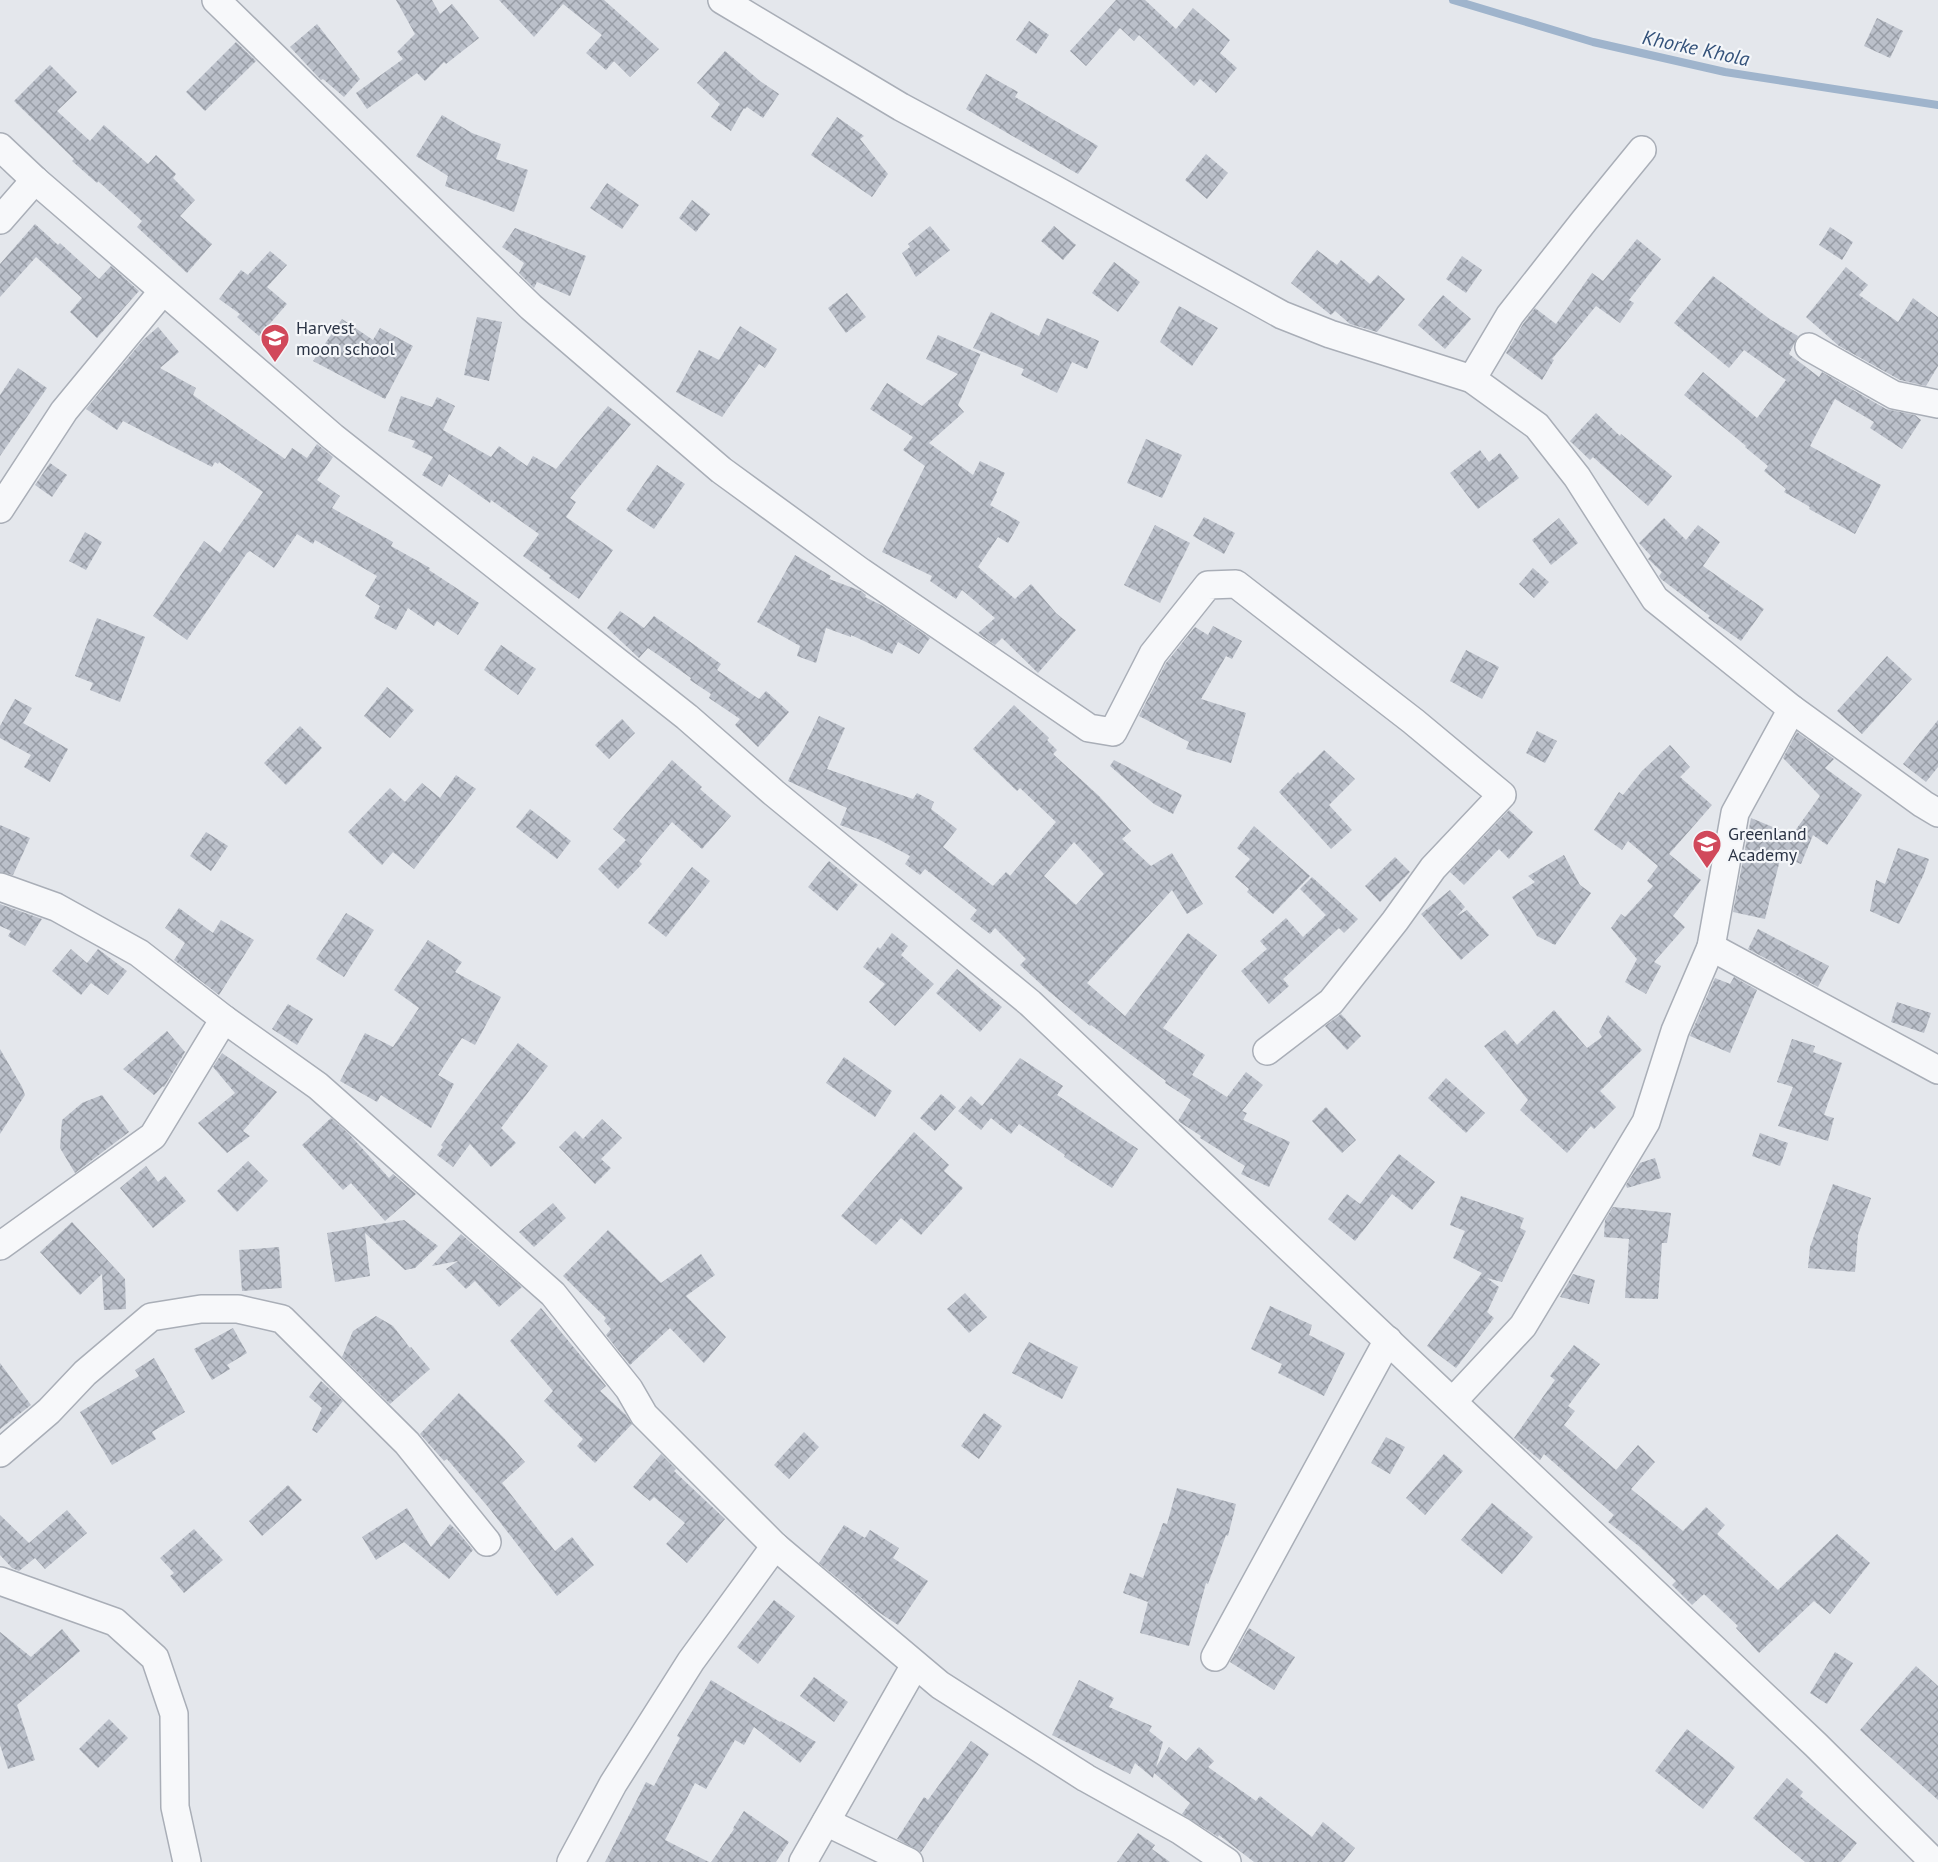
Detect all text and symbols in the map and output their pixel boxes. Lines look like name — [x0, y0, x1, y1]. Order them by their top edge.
water label: Khorke Khola — [1640, 24, 1752, 72]
place label: Harvest moon school — [296, 316, 395, 360]
school or university icon: Harvest moon school — [259, 322, 291, 364]
place label: Greenland Academy — [1728, 822, 1807, 866]
school or university icon: Greenland Academy — [1691, 828, 1723, 870]

